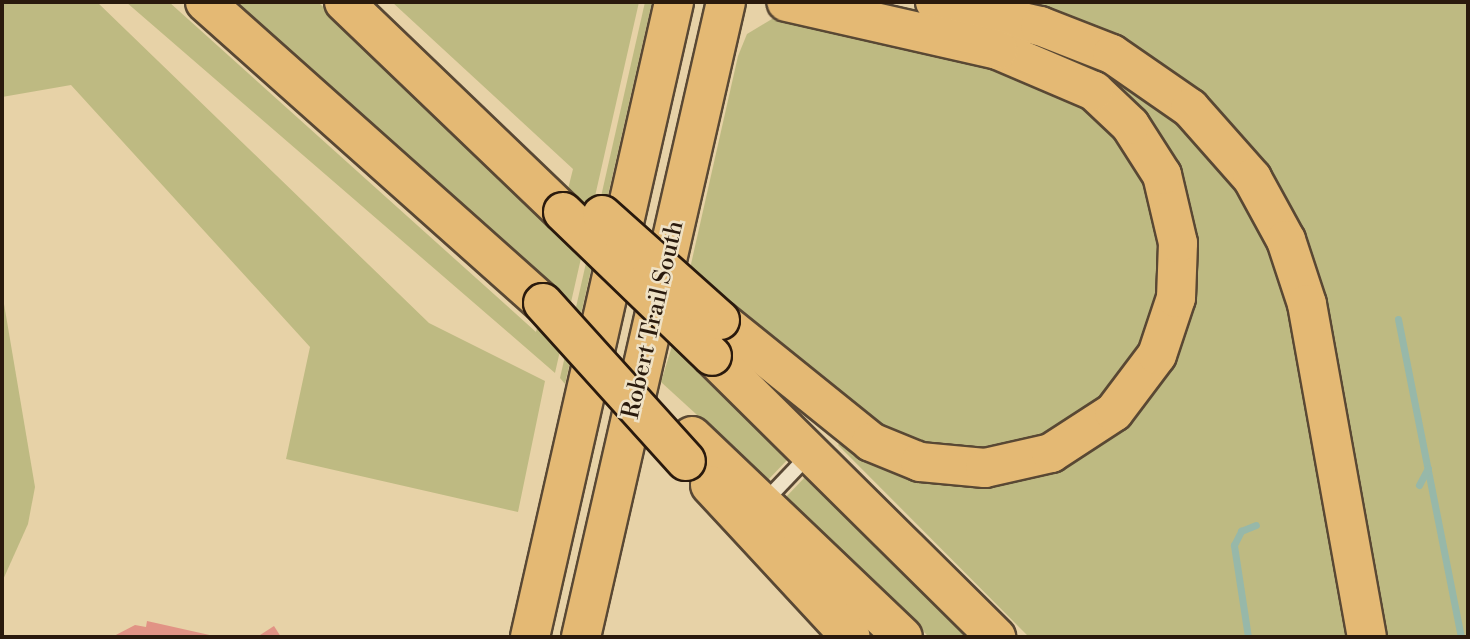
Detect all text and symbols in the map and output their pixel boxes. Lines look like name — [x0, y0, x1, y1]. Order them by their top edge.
street label: Robert Trail South — [617, 218, 691, 422]

